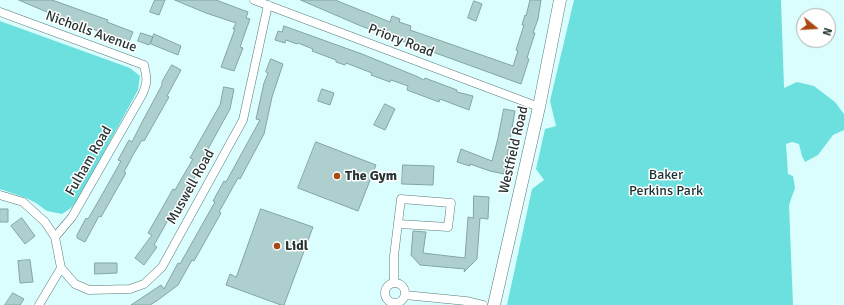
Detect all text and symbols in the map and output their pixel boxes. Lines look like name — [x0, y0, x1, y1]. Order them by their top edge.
street label: Nicholls Avenue — [43, 8, 139, 56]
north arrow — [796, 8, 836, 48]
street label: Priory Road — [366, 21, 436, 61]
text: N — [820, 26, 834, 37]
street label: Westfield Road — [496, 105, 532, 195]
street label: Fulham Road — [62, 123, 116, 199]
street label: Muswell Road — [164, 147, 218, 227]
park label: Baker Perkins Park — [629, 167, 703, 200]
place label: The Gym — [345, 168, 397, 184]
marker: The Gym — [332, 171, 342, 181]
place label: Lidl — [285, 238, 308, 254]
marker: Lidl — [272, 241, 282, 251]

